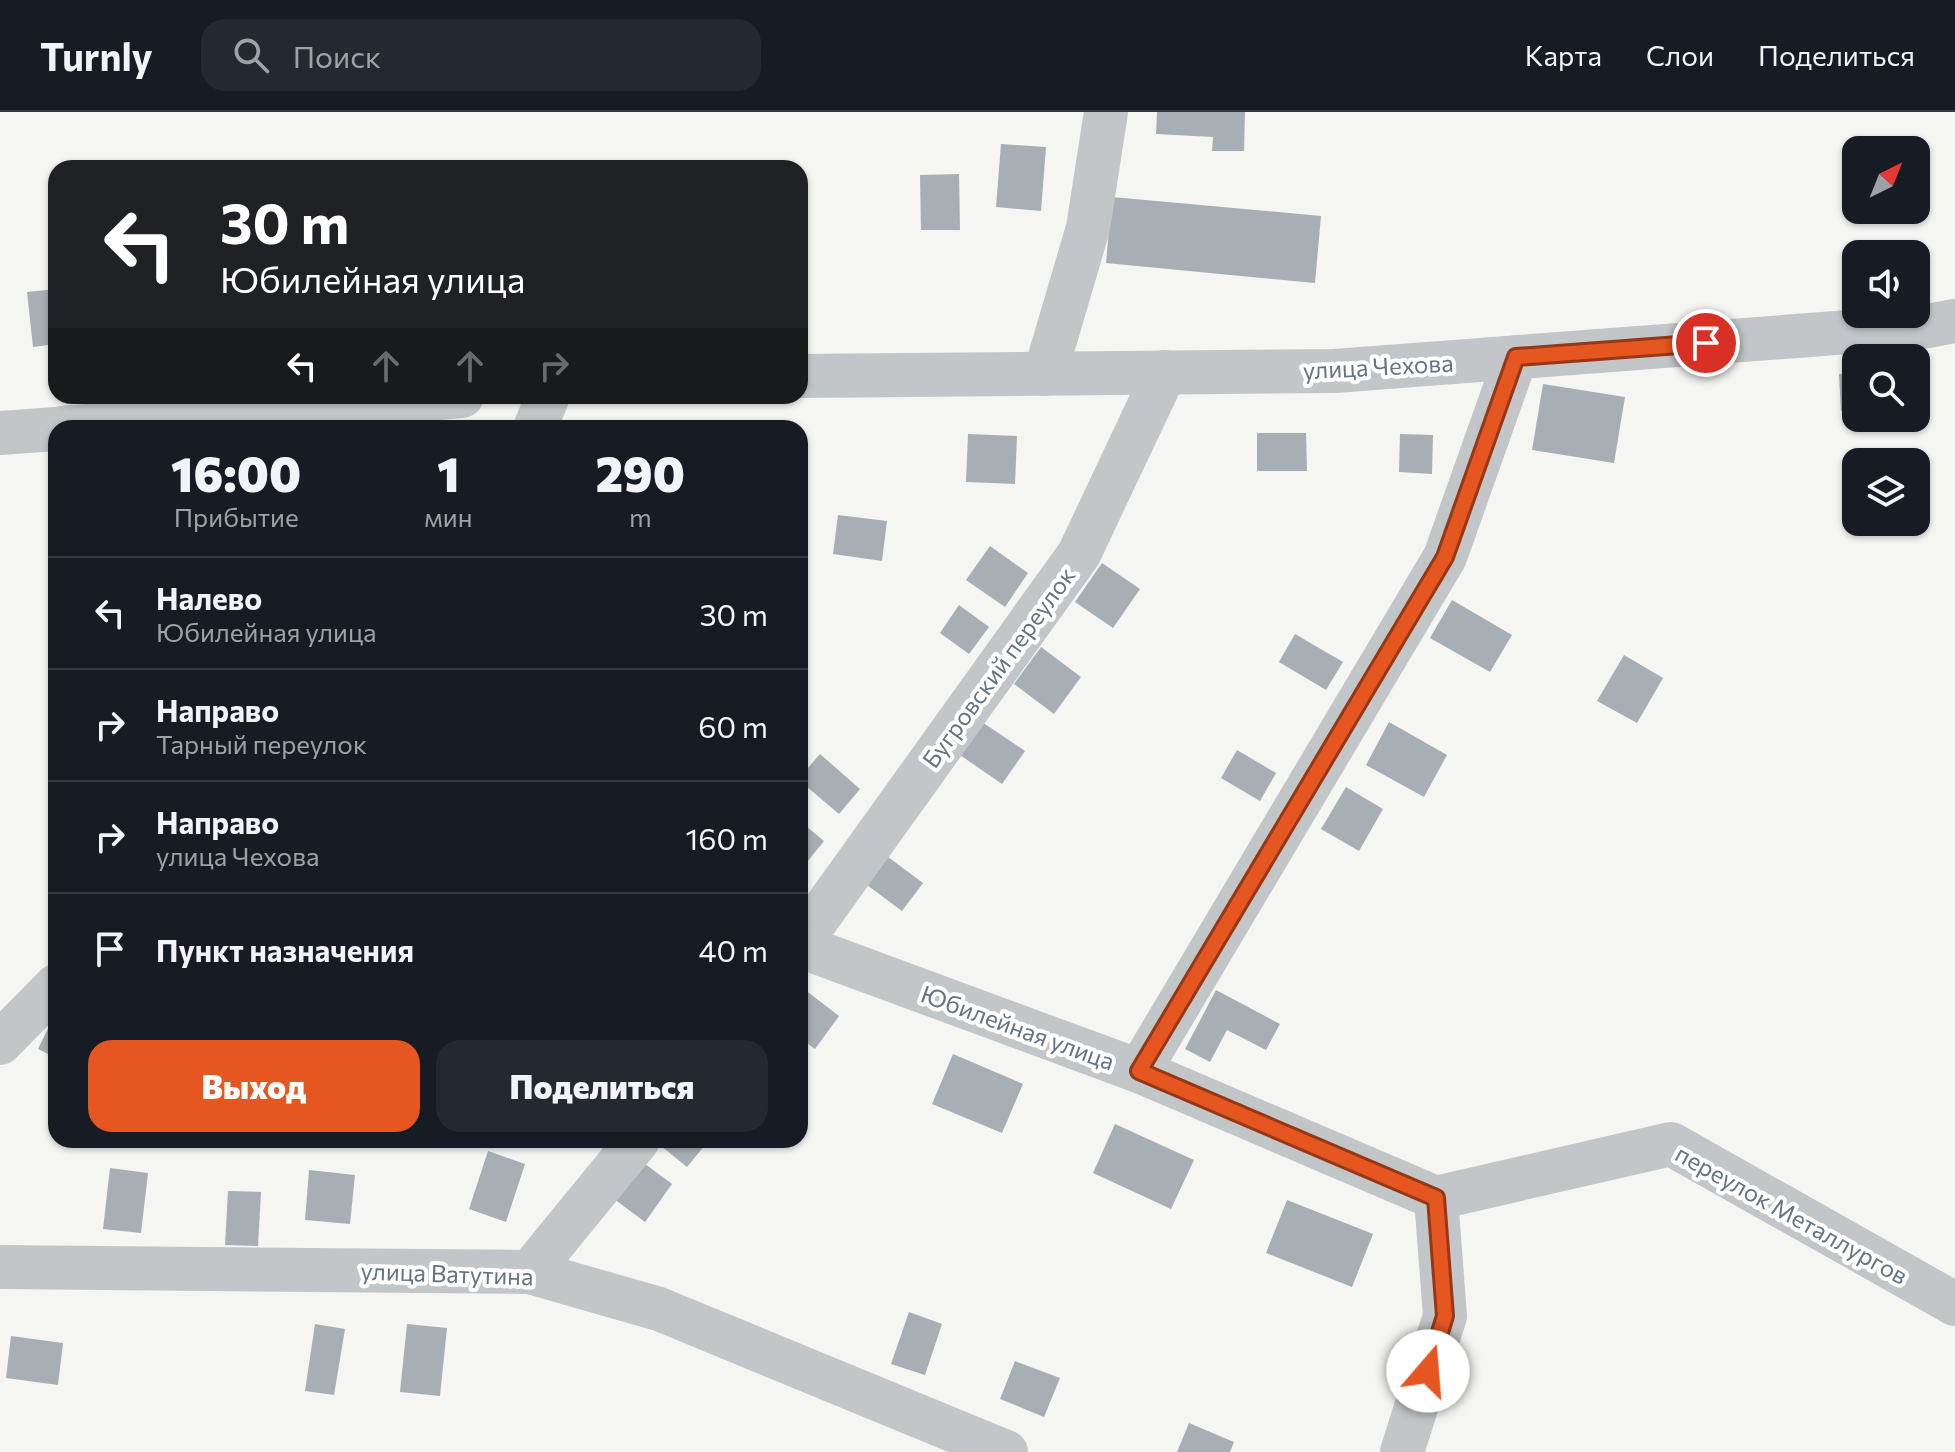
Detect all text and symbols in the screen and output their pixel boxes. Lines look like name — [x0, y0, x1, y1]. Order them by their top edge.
search box — [201, 19, 761, 91]
text: Turnly — [40, 32, 153, 79]
icon: search — [229, 33, 273, 77]
text: Поиск — [293, 37, 381, 74]
text: Карта — [1525, 38, 1602, 72]
text: Слои — [1646, 38, 1714, 72]
text: Поделиться — [1758, 38, 1915, 72]
north arrow — [1842, 136, 1930, 224]
map controls — [1842, 136, 1930, 536]
text: 30 m — [220, 187, 349, 256]
icon: left — [88, 192, 192, 296]
button: sound — [1842, 240, 1930, 328]
text: Юбилейная улица — [220, 256, 525, 300]
pin — [1672, 309, 1740, 377]
icon: arrive — [1684, 321, 1728, 365]
icon: left — [280, 344, 324, 388]
icon: ahead — [364, 344, 408, 388]
icon: ahead — [448, 344, 492, 388]
icon: right — [532, 344, 576, 388]
button: search — [1842, 344, 1930, 432]
street label: улица Чехова — [1302, 348, 1454, 384]
text: 16:00 — [171, 443, 301, 502]
text: 1 — [437, 443, 460, 502]
text: 290 — [596, 443, 685, 502]
button: layers — [1842, 448, 1930, 536]
text: Прибытие — [174, 501, 299, 532]
text: мин — [424, 501, 472, 532]
text: m — [629, 501, 652, 532]
street label: Бугровский переулок — [916, 561, 1081, 773]
text: Налево — [156, 579, 262, 616]
icon: left — [88, 591, 132, 635]
text: 30 m — [699, 595, 768, 632]
text: Юбилейная улица — [156, 616, 377, 647]
text: Направо — [156, 691, 279, 728]
icon: right — [88, 703, 132, 747]
text: 60 m — [698, 707, 768, 744]
text: Тарный переулок — [156, 728, 367, 759]
text: Направо — [156, 803, 279, 840]
icon: right — [88, 815, 132, 859]
text: 160 m — [685, 819, 768, 856]
text: улица Чехова — [156, 840, 319, 871]
icon: arrive — [88, 927, 132, 971]
text: Пункт назначения — [156, 931, 414, 968]
text: 40 m — [699, 931, 768, 968]
street label: Юбилейная улица — [917, 979, 1119, 1075]
button: Выход — [88, 1040, 420, 1132]
button: Поделиться — [436, 1040, 768, 1132]
street label: переулок Металлургов — [1671, 1138, 1913, 1290]
street label: улица Ватутина — [360, 1255, 534, 1291]
position arrow — [1386, 1329, 1470, 1413]

